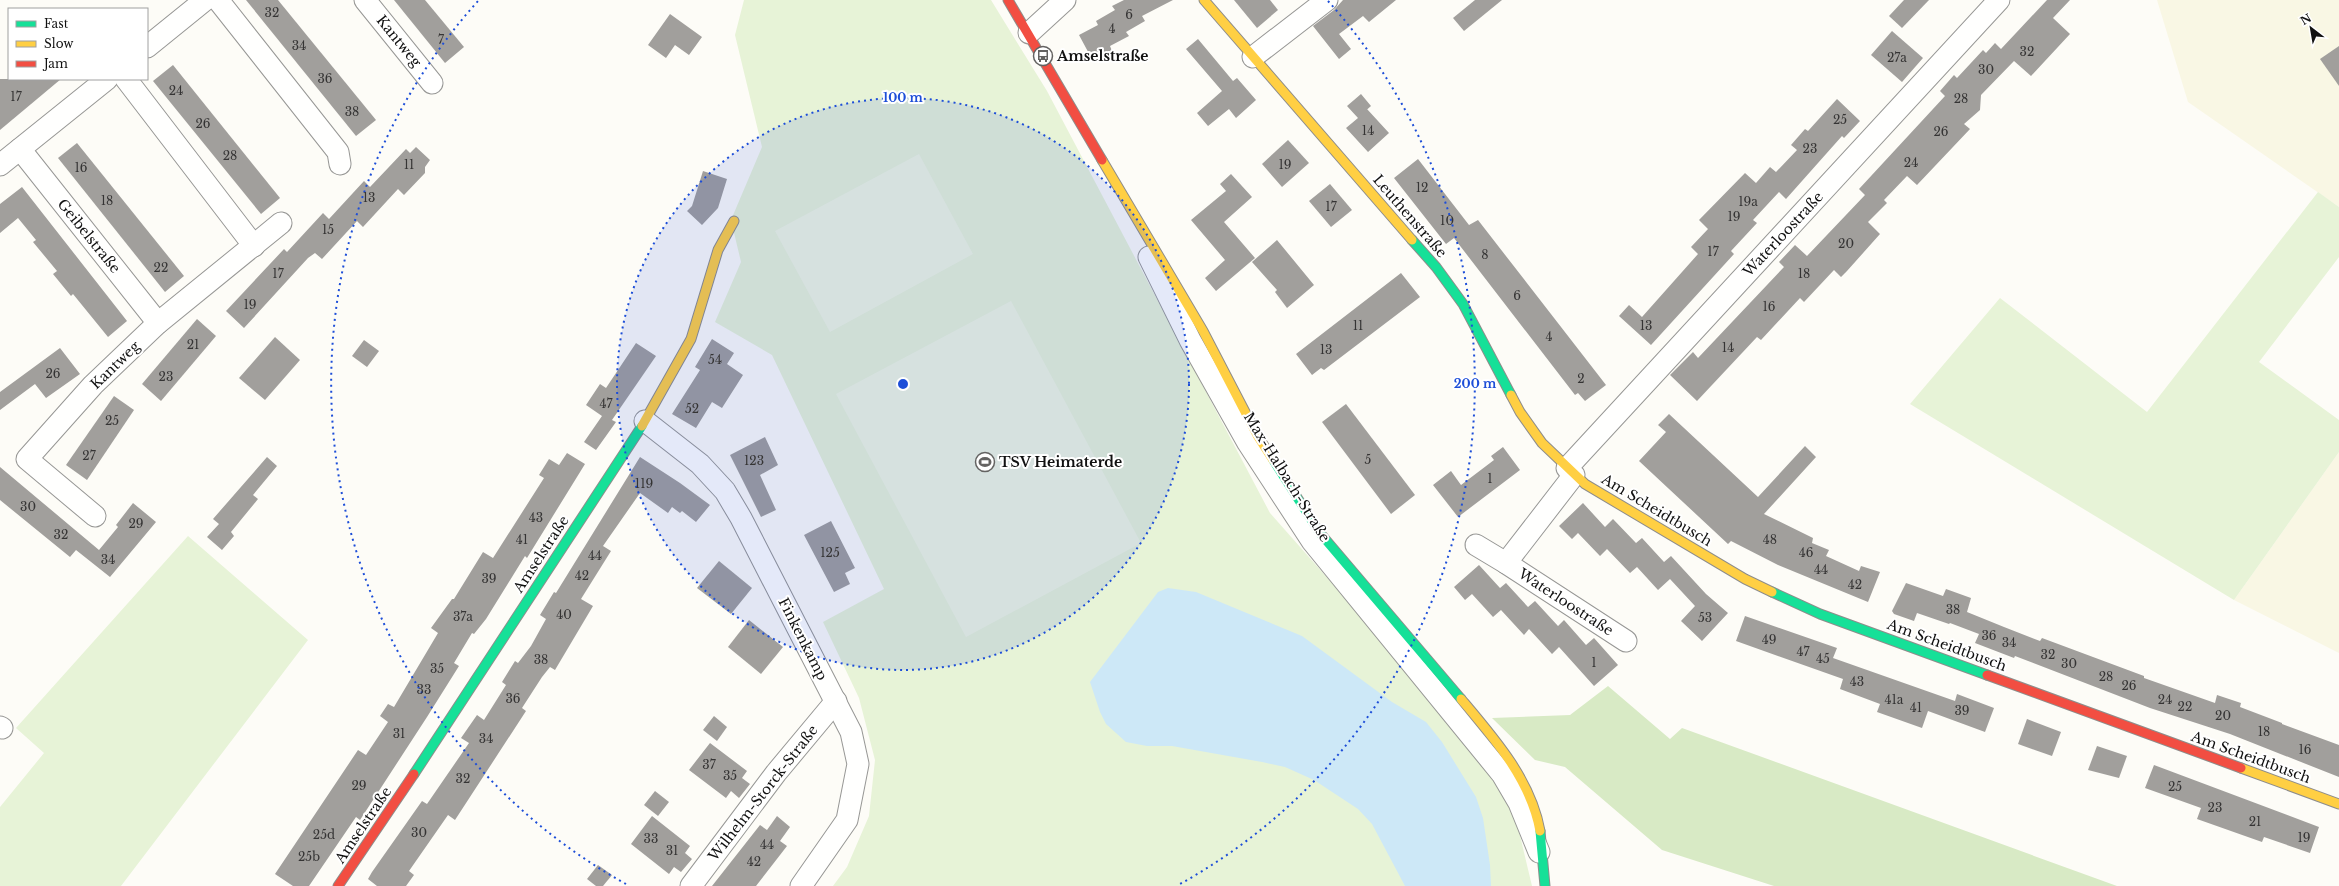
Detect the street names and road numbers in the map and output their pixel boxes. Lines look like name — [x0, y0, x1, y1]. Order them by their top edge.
street label: Kantweg — [373, 11, 426, 71]
street label: Leuthenstraße — [1369, 171, 1451, 261]
street label: Waterloostraße — [1738, 188, 1827, 281]
street label: Geibelstraße — [54, 195, 124, 277]
street label: Kantweg — [87, 337, 144, 393]
street label: Max-Halbach-Straße — [1240, 409, 1334, 545]
street label: Am Scheidtbusch — [1598, 469, 1716, 550]
street label: Amselstraße — [509, 512, 573, 597]
street label: Waterloostraße — [1514, 564, 1617, 639]
street label: Finkenkamp — [774, 595, 832, 683]
street label: Am Scheidtbusch — [1884, 615, 2009, 675]
street label: Wilhelm-Storck-Straße — [704, 721, 822, 865]
street label: Am Scheidtbusch — [2188, 727, 2313, 787]
street label: Amselstraße — [330, 783, 395, 868]

